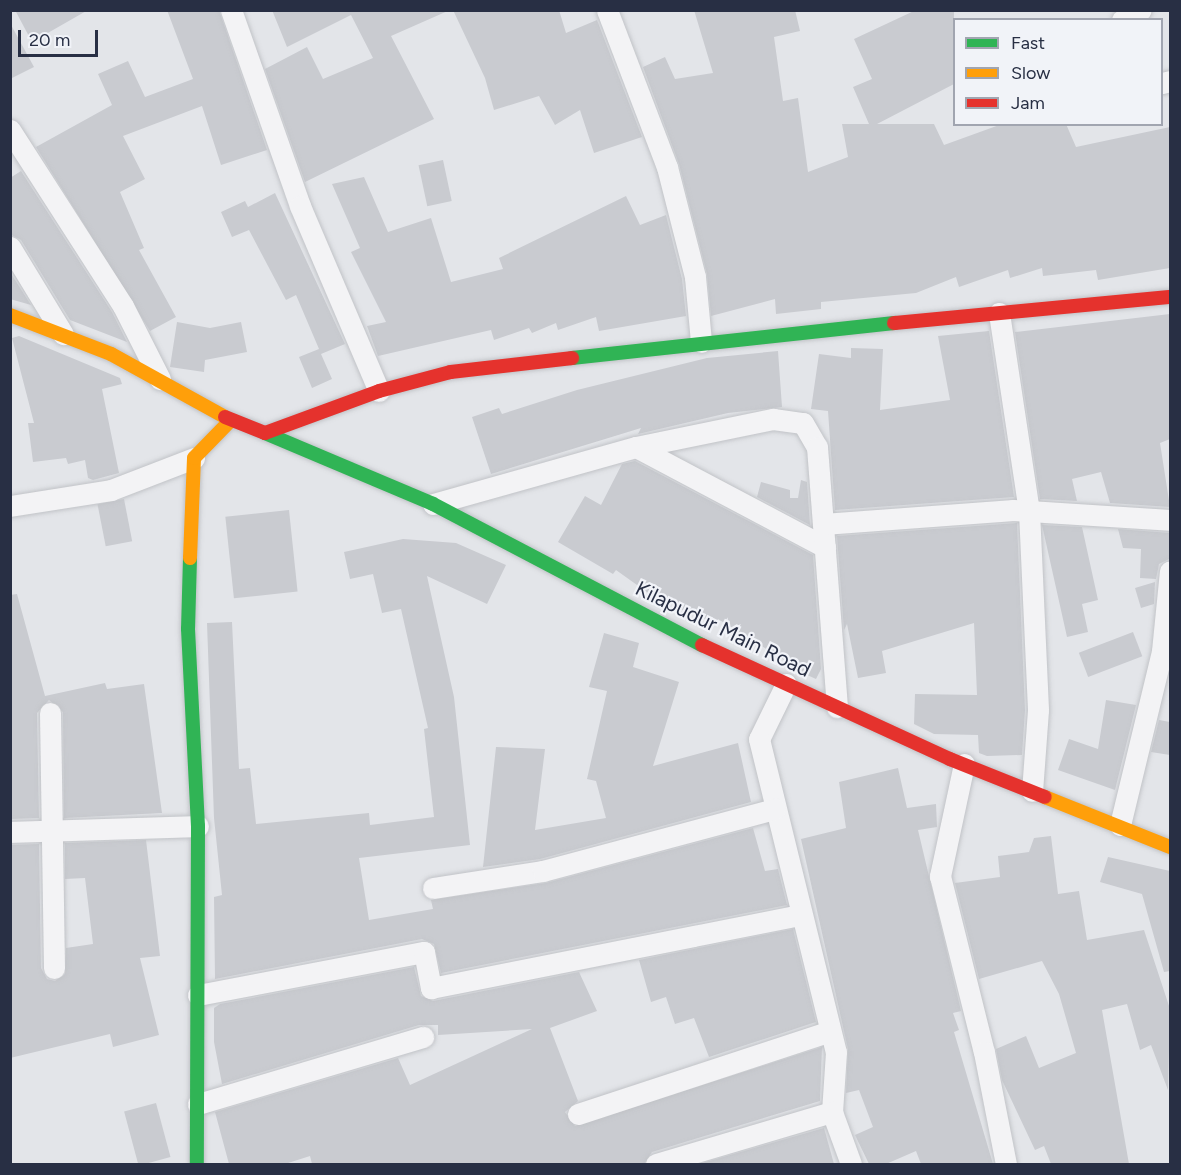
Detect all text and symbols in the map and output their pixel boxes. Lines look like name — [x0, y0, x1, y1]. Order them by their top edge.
scale bar — [21, 18, 100, 56]
legend — [953, 18, 1163, 126]
text: 20 m — [29, 29, 70, 51]
text: Fast — [1011, 32, 1045, 54]
text: Slow — [1011, 62, 1050, 84]
text: Jam — [1011, 92, 1045, 114]
street label: Kilapudur Main Road — [631, 576, 815, 682]

